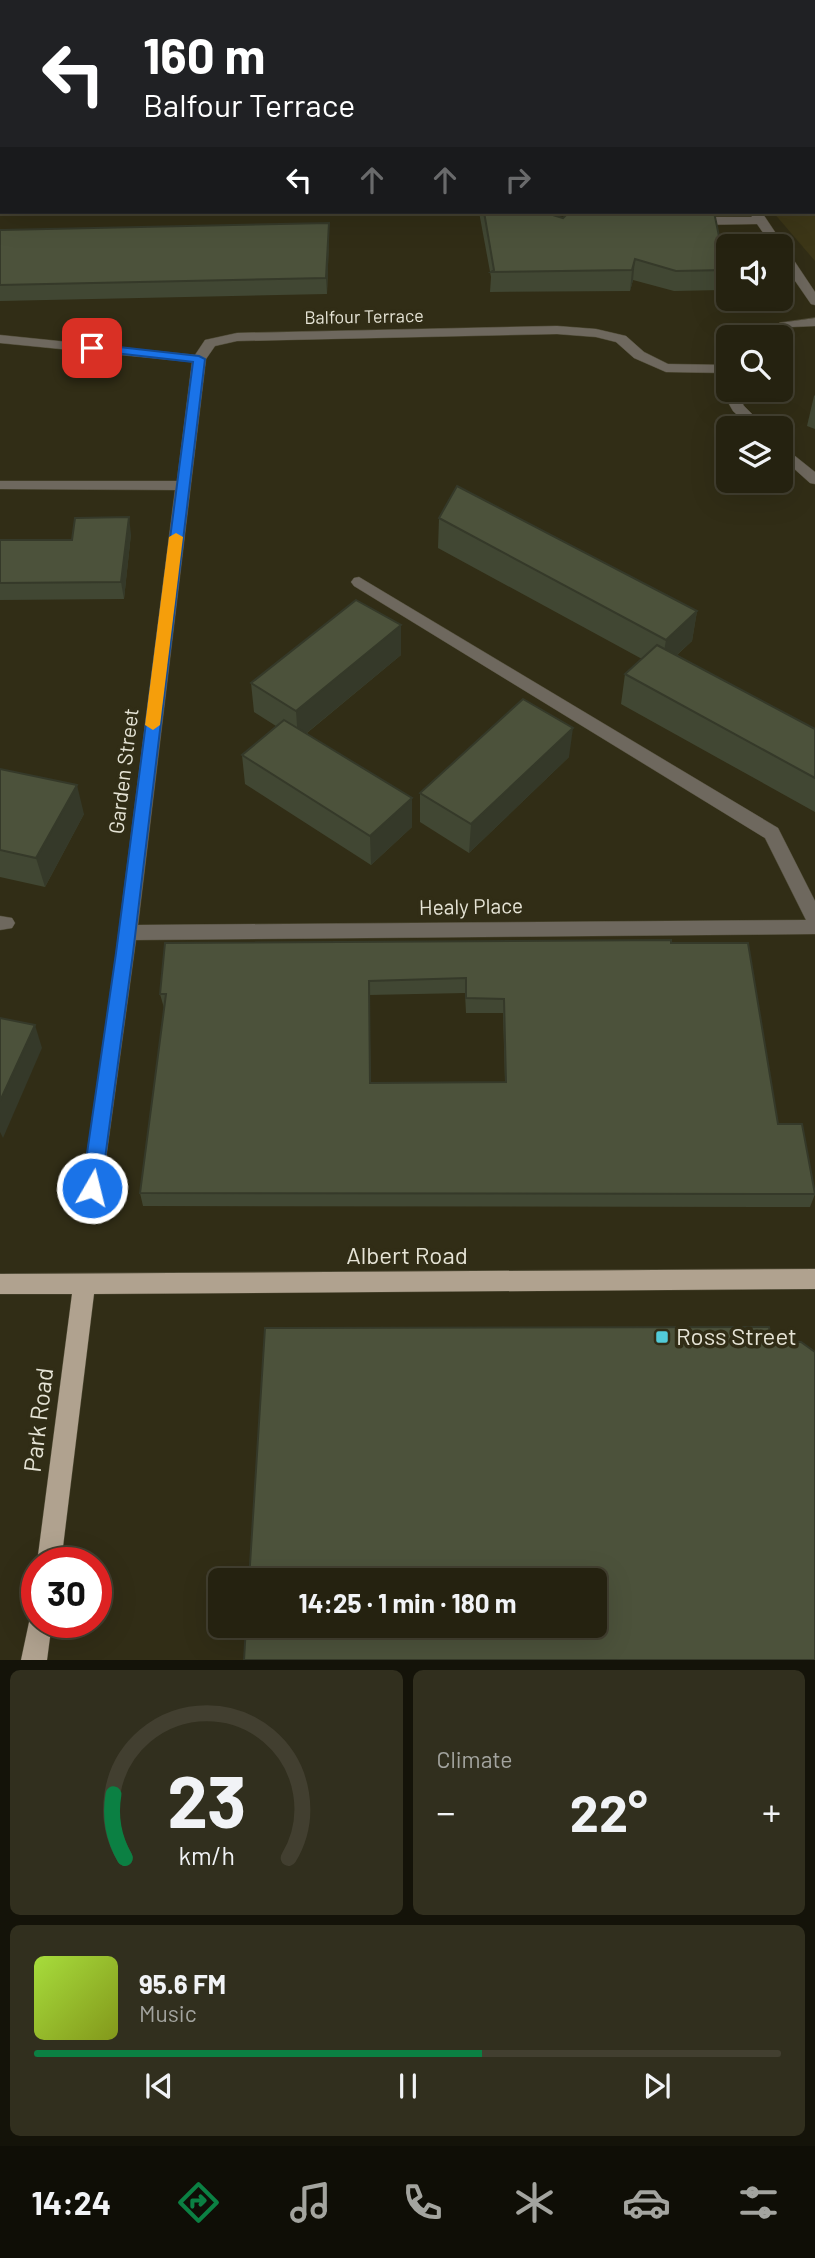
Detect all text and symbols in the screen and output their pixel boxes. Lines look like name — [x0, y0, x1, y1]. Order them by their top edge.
text: 160 m — [143, 25, 265, 84]
icon: left — [28, 28, 119, 119]
text: Balfour Terrace — [143, 85, 355, 123]
icon: left — [280, 161, 318, 199]
icon: ahead — [353, 161, 391, 199]
icon: ahead — [426, 161, 464, 199]
icon: right — [499, 161, 537, 199]
map controls — [716, 234, 793, 493]
button: sound — [716, 234, 793, 311]
street label: Balfour Terrace — [304, 304, 424, 328]
pin — [62, 318, 122, 378]
button: search — [716, 325, 793, 402]
icon: arrive — [73, 329, 111, 367]
button: layers — [716, 416, 793, 493]
street label: Garden Street — [102, 707, 143, 835]
street label: Healy Place — [419, 892, 523, 919]
position arrow — [55, 1151, 129, 1225]
street label: Albert Road — [346, 1240, 468, 1269]
place label: Ross Street — [676, 1321, 797, 1350]
marker: Ross Street — [654, 1329, 670, 1345]
street label: Park Road — [17, 1366, 58, 1474]
speed limit sign: 30 — [21, 1547, 112, 1638]
text: 14:25 · 1 min · 180 m — [299, 1587, 516, 1618]
text: Climate — [437, 1745, 513, 1773]
text: 23 — [167, 1756, 246, 1844]
text: 22° — [570, 1780, 648, 1842]
text: − — [437, 1788, 456, 1834]
text: + — [762, 1788, 781, 1834]
text: km/h — [178, 1840, 235, 1870]
text: 95.6 FM — [139, 1968, 226, 1999]
text: Music — [139, 1999, 197, 2027]
icon: previous — [140, 2067, 178, 2105]
icon: pause — [389, 2067, 427, 2105]
icon: next — [638, 2067, 676, 2105]
icon: directions — [174, 2178, 223, 2227]
icon: music — [286, 2178, 335, 2227]
icon: phone — [398, 2178, 447, 2227]
icon: climate — [510, 2178, 559, 2227]
icon: car — [622, 2178, 671, 2227]
icon: filters — [734, 2178, 783, 2227]
text: 14:24 — [32, 2183, 111, 2221]

